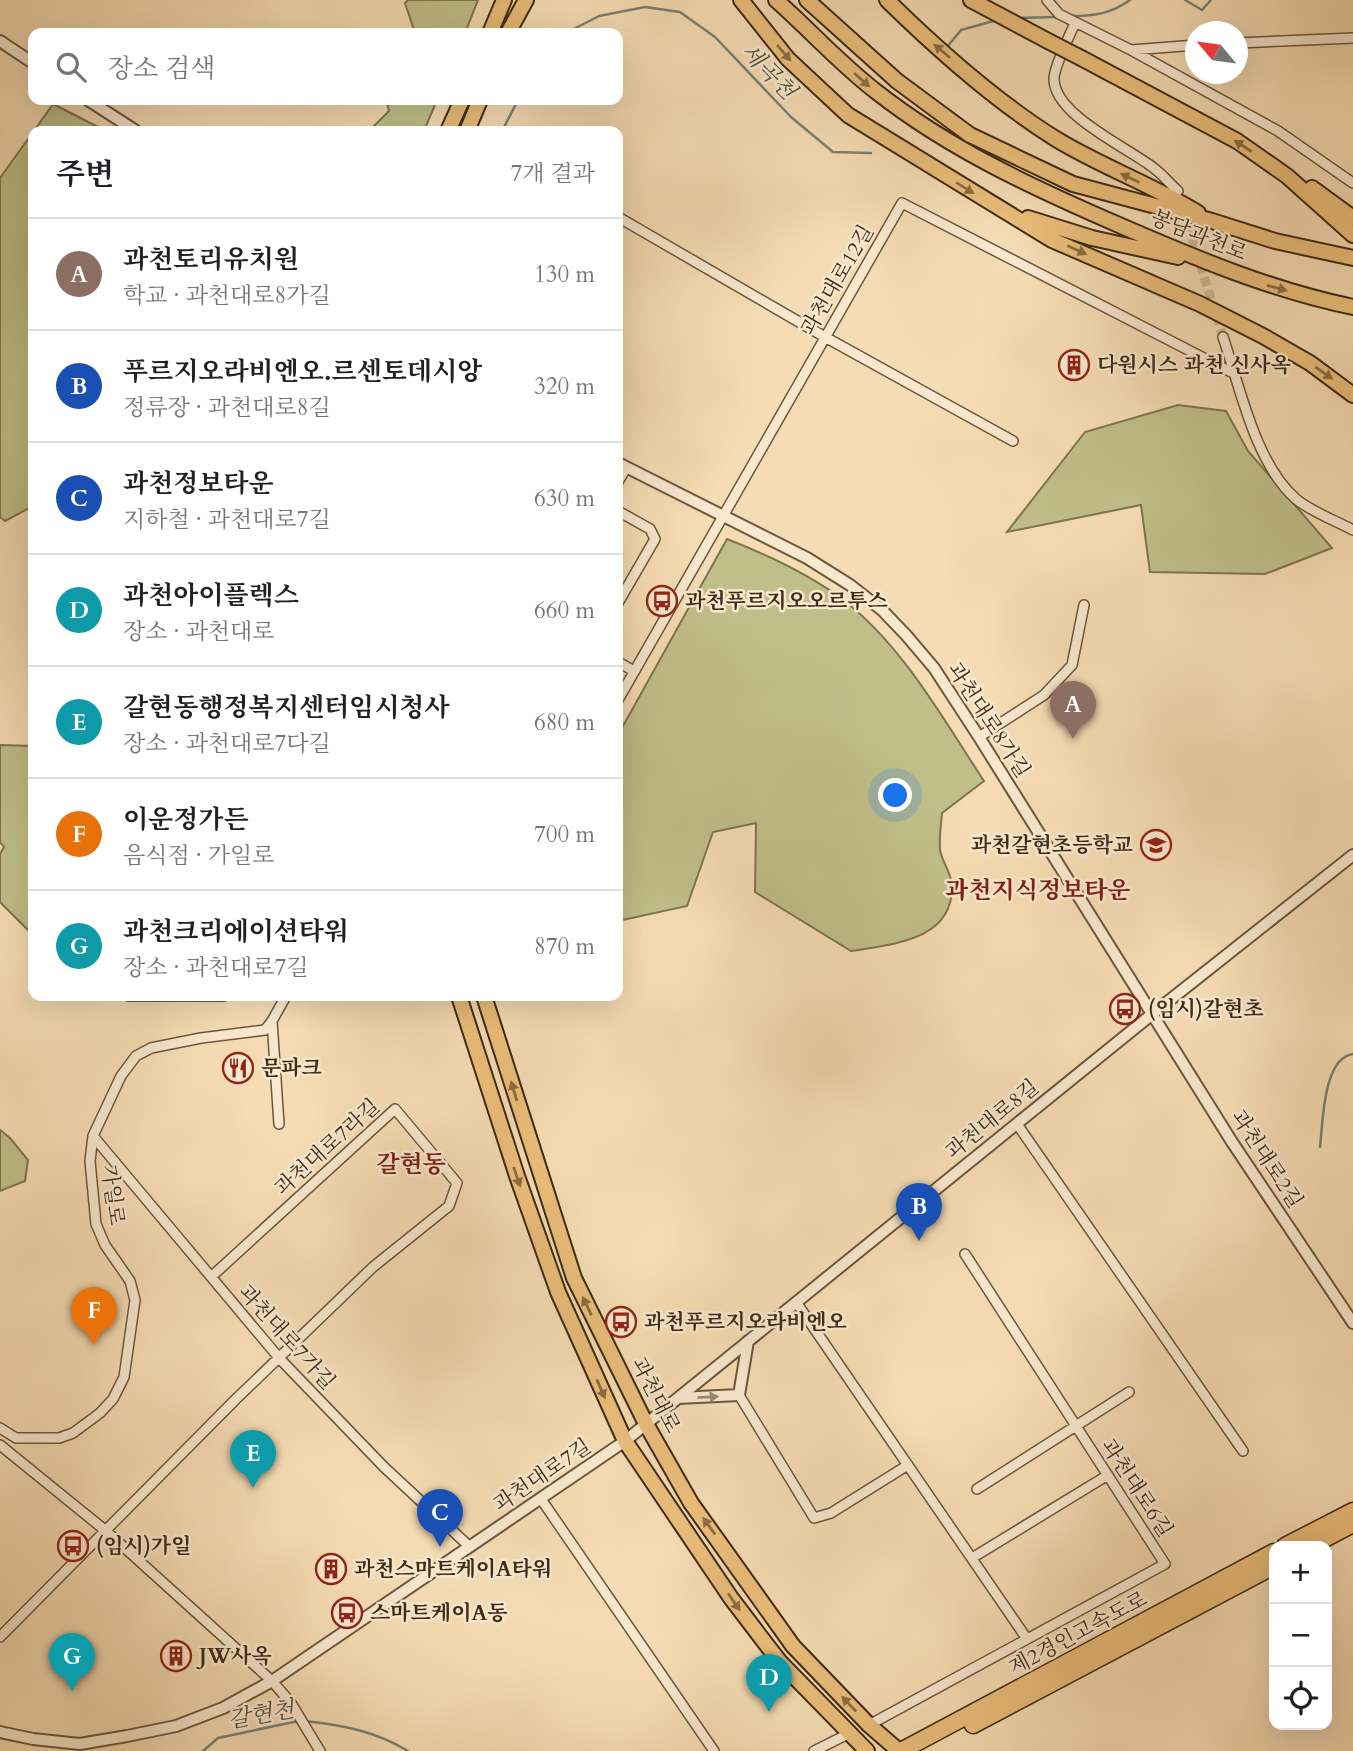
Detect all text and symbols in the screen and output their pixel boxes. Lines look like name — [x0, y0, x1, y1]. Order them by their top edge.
north arrow — [1185, 21, 1248, 84]
search box — [28, 28, 623, 105]
water label: 세곡천 — [734, 37, 804, 107]
one-way arrow — [933, 43, 951, 59]
one-way arrow — [776, 44, 792, 62]
icon: search — [52, 48, 90, 86]
text: 장소 검색 — [108, 51, 215, 86]
one-way arrow — [853, 71, 870, 87]
one-way arrow — [1234, 140, 1253, 153]
text: 주변 — [56, 154, 114, 195]
text: 7개 결과 — [510, 158, 595, 189]
one-way arrow — [1120, 172, 1140, 184]
one-way arrow — [956, 181, 975, 194]
street label: 봉담과천로 — [1146, 203, 1251, 268]
street label: 과천대로12길 — [794, 220, 881, 341]
text: 과천토리유치원 — [123, 242, 299, 277]
one-way arrow — [1066, 245, 1087, 256]
text: A — [70, 259, 88, 290]
text: 130 m — [534, 259, 595, 290]
text: 학교 · 과천대로8가길 — [123, 280, 331, 311]
one-way arrow — [1267, 283, 1289, 294]
building icon: 다원시스 과천 신사옥 — [1057, 348, 1091, 382]
place label: 다원시스 과천 신사옥 — [1097, 351, 1291, 380]
text: 푸르지오라비엔오.르센토데시앙 — [123, 354, 482, 389]
one-way arrow — [1315, 366, 1333, 380]
text: B — [71, 371, 87, 402]
text: 320 m — [534, 371, 595, 402]
text: 정류장 · 과천대로8길 — [123, 392, 331, 423]
text: 과천정보타운 — [123, 466, 274, 501]
text: C — [70, 483, 88, 514]
text: 630 m — [534, 483, 595, 514]
text: 지하철 · 과천대로7길 — [123, 504, 331, 535]
text: 과천아이플렉스 — [123, 578, 299, 613]
bus stop icon: 과천푸르지오오르투스 — [645, 584, 679, 618]
place label: 과천푸르지오오르투스 — [685, 587, 888, 616]
text: D — [69, 595, 89, 626]
text: 660 m — [534, 595, 595, 626]
text: 장소 · 과천대로 — [123, 616, 275, 647]
street label: 과천대로8가길 — [940, 657, 1037, 784]
pin: A — [1050, 681, 1096, 739]
text: 갈현동행정복지센터임시청사 — [123, 690, 450, 725]
text: E — [72, 707, 86, 738]
text: 680 m — [534, 707, 595, 738]
text: 장소 · 과천대로7다길 — [123, 728, 331, 759]
your location — [878, 778, 912, 812]
text: 이운정가든 — [123, 802, 249, 837]
text: F — [72, 819, 86, 850]
text: 700 m — [534, 819, 595, 850]
school or university icon: 과천갈현초등학교 — [1139, 828, 1173, 862]
place label: 과천갈현초등학교 — [971, 831, 1133, 860]
text: 음식점 · 가일로 — [123, 840, 275, 871]
district label: 과천지식정보타운 — [945, 874, 1131, 907]
text: 과천크리에이션타워 — [123, 914, 349, 949]
text: G — [70, 931, 88, 962]
text: 870 m — [534, 931, 595, 962]
text: 장소 · 과천대로7길 — [123, 952, 309, 983]
bus stop icon: (임시)갈현초 — [1108, 992, 1142, 1026]
place label: (임시)갈현초 — [1148, 995, 1264, 1024]
restaurant icon: 문파크 — [221, 1051, 255, 1085]
place label: 문파크 — [261, 1054, 322, 1083]
street label: 과천대로8길 — [940, 1073, 1045, 1166]
one-way arrow — [509, 1080, 519, 1101]
street label: 과천대로7라길 — [268, 1092, 386, 1202]
street label: 과천대로2길 — [1224, 1104, 1309, 1214]
district label: 갈현동 — [376, 1148, 446, 1181]
street label: 가일로 — [94, 1163, 131, 1227]
one-way arrow — [512, 1167, 523, 1188]
pin: B — [896, 1183, 942, 1241]
street label: 과천대로7가길 — [232, 1278, 342, 1396]
pin: F — [71, 1287, 117, 1345]
one-way arrow — [582, 1296, 593, 1316]
bus stop icon: 과천푸르지오라비엔오 — [604, 1305, 638, 1339]
place label: 과천푸르지오라비엔오 — [644, 1308, 847, 1337]
street label: 과천대로 — [624, 1352, 687, 1438]
one-way arrow — [596, 1378, 607, 1399]
one-way arrow — [698, 1391, 720, 1402]
pin: E — [230, 1430, 276, 1488]
street label: 과천대로7길 — [488, 1432, 597, 1519]
street label: 과천대로6길 — [1094, 1433, 1179, 1543]
pin: C — [417, 1489, 463, 1547]
one-way arrow — [702, 1517, 716, 1535]
bus stop icon: (임시)가일 — [56, 1529, 90, 1563]
place label: (임시)가일 — [96, 1532, 191, 1561]
map controls — [1269, 1541, 1332, 1730]
button: + — [1269, 1541, 1332, 1604]
building icon: 과천스마트케이A타워 — [314, 1552, 348, 1586]
place label: 과천스마트케이A타워 — [354, 1555, 552, 1584]
street label: 제2경인고속도로 — [1004, 1585, 1152, 1682]
one-way arrow — [727, 1593, 741, 1611]
bus stop icon: 스마트케이A동 — [330, 1596, 364, 1630]
place label: 스마트케이A동 — [370, 1599, 508, 1628]
button: − — [1269, 1604, 1332, 1667]
pin: G — [49, 1633, 95, 1691]
building icon: JW사옥 — [159, 1639, 193, 1673]
place label: JW사옥 — [196, 1642, 272, 1671]
pin: D — [746, 1654, 792, 1712]
button: locate — [1269, 1667, 1332, 1730]
water label: 갈현천 — [226, 1693, 298, 1736]
one-way arrow — [841, 1696, 858, 1713]

